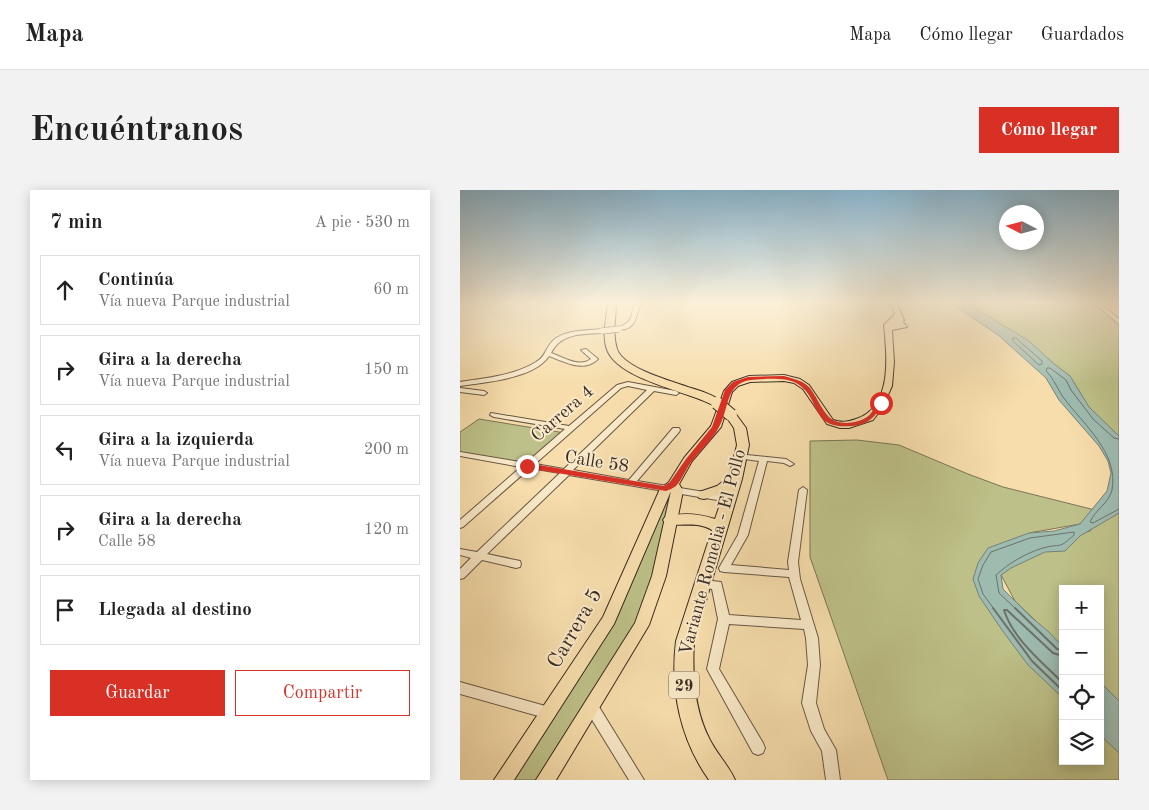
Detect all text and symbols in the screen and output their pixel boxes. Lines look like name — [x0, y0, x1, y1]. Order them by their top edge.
text: Mapa — [25, 23, 84, 47]
text: Mapa — [849, 26, 891, 44]
text: Cómo llegar — [919, 26, 1013, 44]
text: Guardados — [1041, 26, 1124, 44]
button: Cómo llegar — [979, 107, 1119, 153]
text: Encuéntranos — [30, 113, 243, 148]
north arrow — [999, 205, 1044, 250]
text: 7 min — [50, 212, 103, 233]
text: A pie · 530 m — [315, 215, 410, 231]
text: Continúa — [98, 271, 174, 290]
icon: ahead — [51, 276, 79, 304]
text: 60 m — [373, 282, 409, 298]
text: Vía nueva Parque industrial — [98, 294, 290, 310]
text: Gira a la derecha — [98, 351, 242, 370]
icon: right — [51, 356, 79, 384]
text: 150 m — [364, 362, 409, 378]
text: Vía nueva Parque industrial — [98, 374, 290, 390]
street label: Carrera 4 — [528, 382, 597, 445]
route start — [870, 392, 893, 415]
text: Gira a la izquierda — [98, 431, 254, 450]
icon: left — [51, 436, 79, 464]
text: 200 m — [364, 442, 409, 458]
street label: Variante Romelia - El Pollo — [677, 447, 749, 657]
street label: Calle 58 — [563, 448, 630, 476]
text: Vía nueva Parque industrial — [98, 454, 290, 470]
route end — [516, 455, 539, 478]
text: Gira a la derecha — [98, 511, 242, 530]
icon: right — [51, 516, 79, 544]
text: 120 m — [364, 522, 409, 538]
text: Calle 58 — [98, 534, 156, 550]
street label: Carrera 5 — [544, 585, 606, 672]
map controls — [1059, 585, 1104, 765]
button: + — [1059, 585, 1104, 630]
icon: arrive — [51, 596, 79, 624]
text: Llegada al destino — [98, 601, 252, 620]
button: − — [1059, 630, 1104, 675]
button: Guardar — [50, 670, 225, 716]
button: Compartir — [235, 670, 410, 716]
road number: 29 — [669, 672, 699, 698]
button: locate — [1059, 675, 1104, 720]
button: layers — [1059, 720, 1104, 765]

